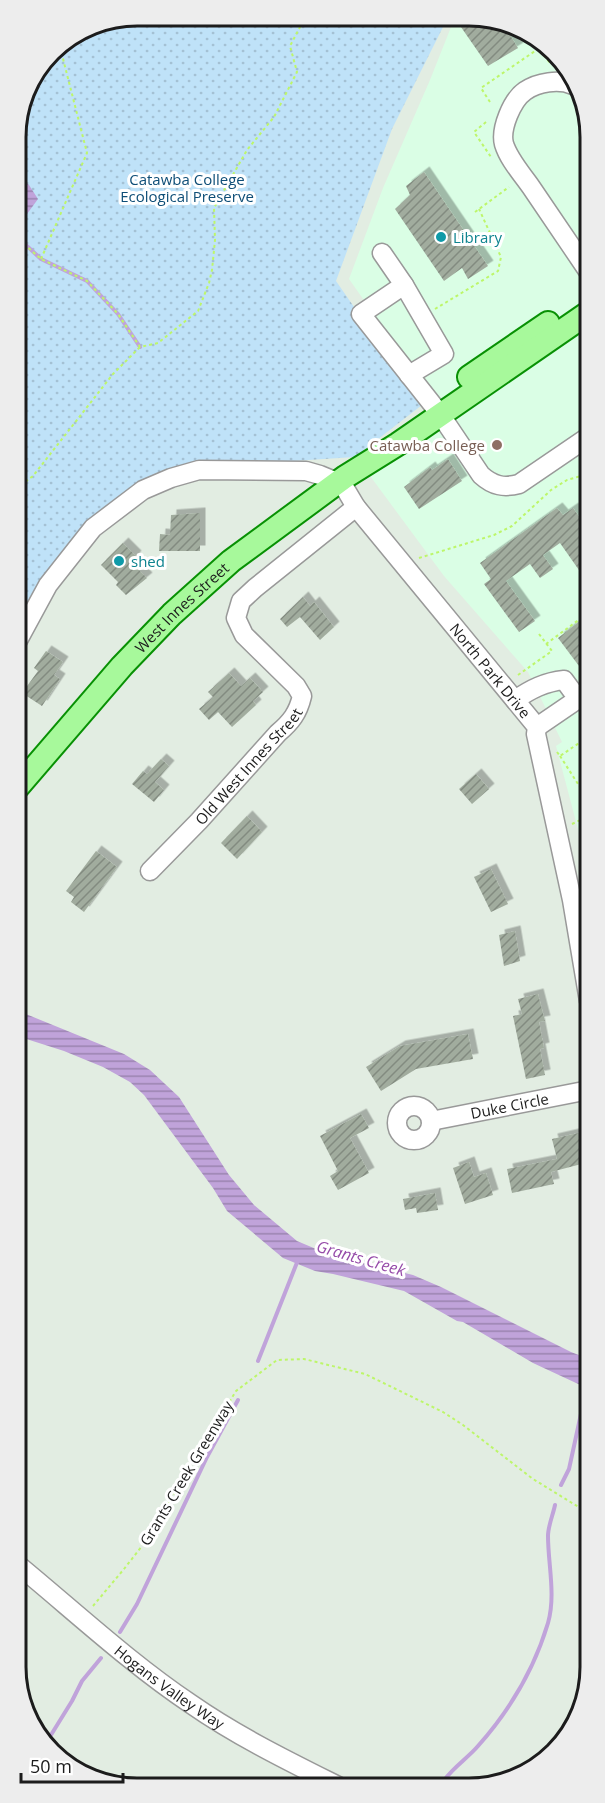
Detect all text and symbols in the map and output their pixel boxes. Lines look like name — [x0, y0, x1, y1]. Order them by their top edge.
park label: Catawba College Ecological Preserve — [120, 169, 254, 206]
place label: Library — [453, 227, 502, 247]
marker: Library — [434, 230, 448, 244]
place label: Catawba College — [369, 435, 485, 455]
marker: Catawba College — [490, 438, 504, 452]
place label: shed — [131, 551, 165, 571]
marker: shed — [112, 554, 126, 568]
street label: West Innes Street — [130, 558, 233, 657]
street label: North Park Drive — [446, 619, 535, 722]
street label: Old West Innes Street — [190, 704, 307, 829]
street label: Duke Circle — [469, 1088, 550, 1123]
water label: Grants Creek — [314, 1235, 409, 1281]
street label: Grants Creek Greenway — [135, 1396, 237, 1549]
street label: Hogans Valley Way — [110, 1640, 229, 1734]
scale bar — [21, 1746, 123, 1784]
text: 50 m — [30, 1754, 72, 1778]

